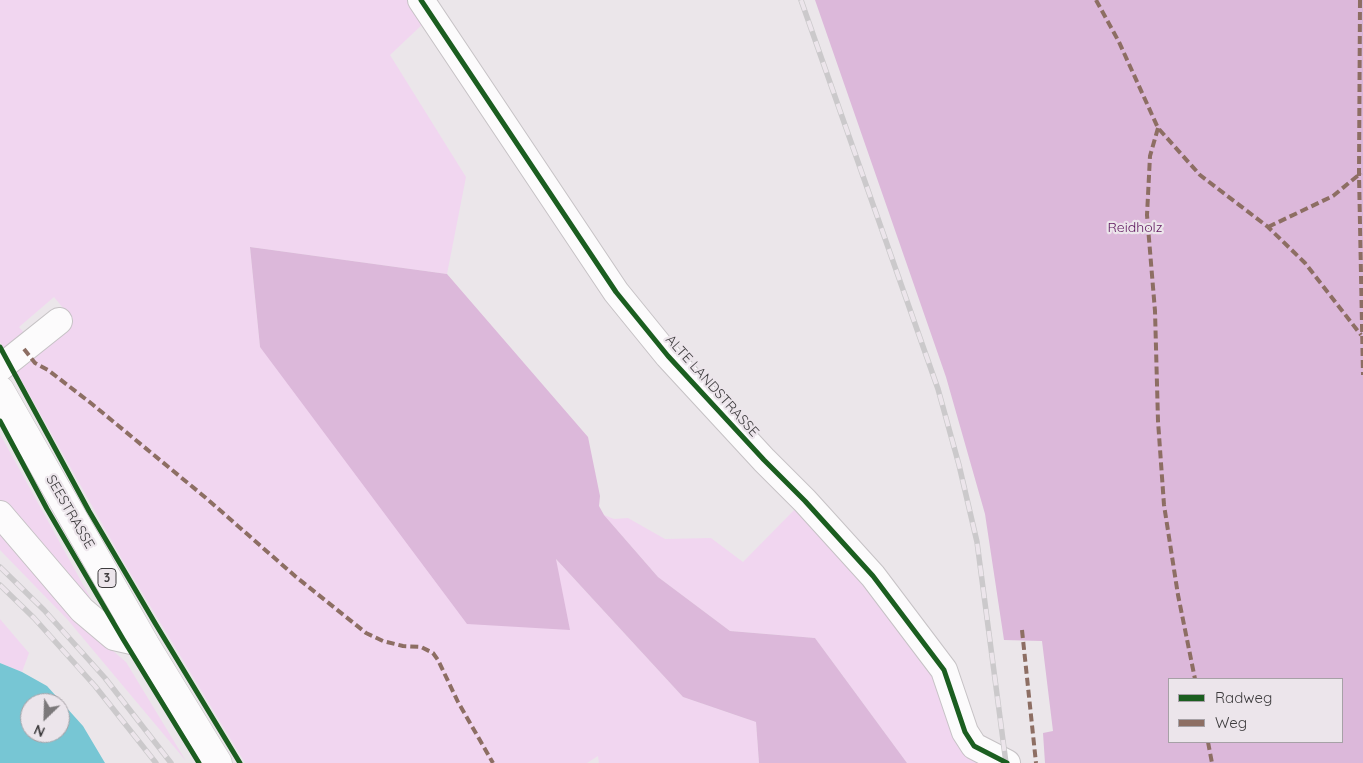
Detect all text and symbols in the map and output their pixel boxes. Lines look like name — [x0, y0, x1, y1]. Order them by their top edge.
park label: Reidholz — [1107, 220, 1163, 236]
street label: ALTE LANDSTRASSE — [662, 332, 762, 440]
street label: SEESTRASSE — [42, 472, 98, 552]
road number: 3 — [98, 568, 116, 588]
legend — [1168, 678, 1343, 743]
text: Radweg — [1215, 688, 1272, 707]
north arrow — [20, 693, 70, 743]
text: Weg — [1215, 713, 1247, 732]
text: N — [31, 720, 48, 741]

